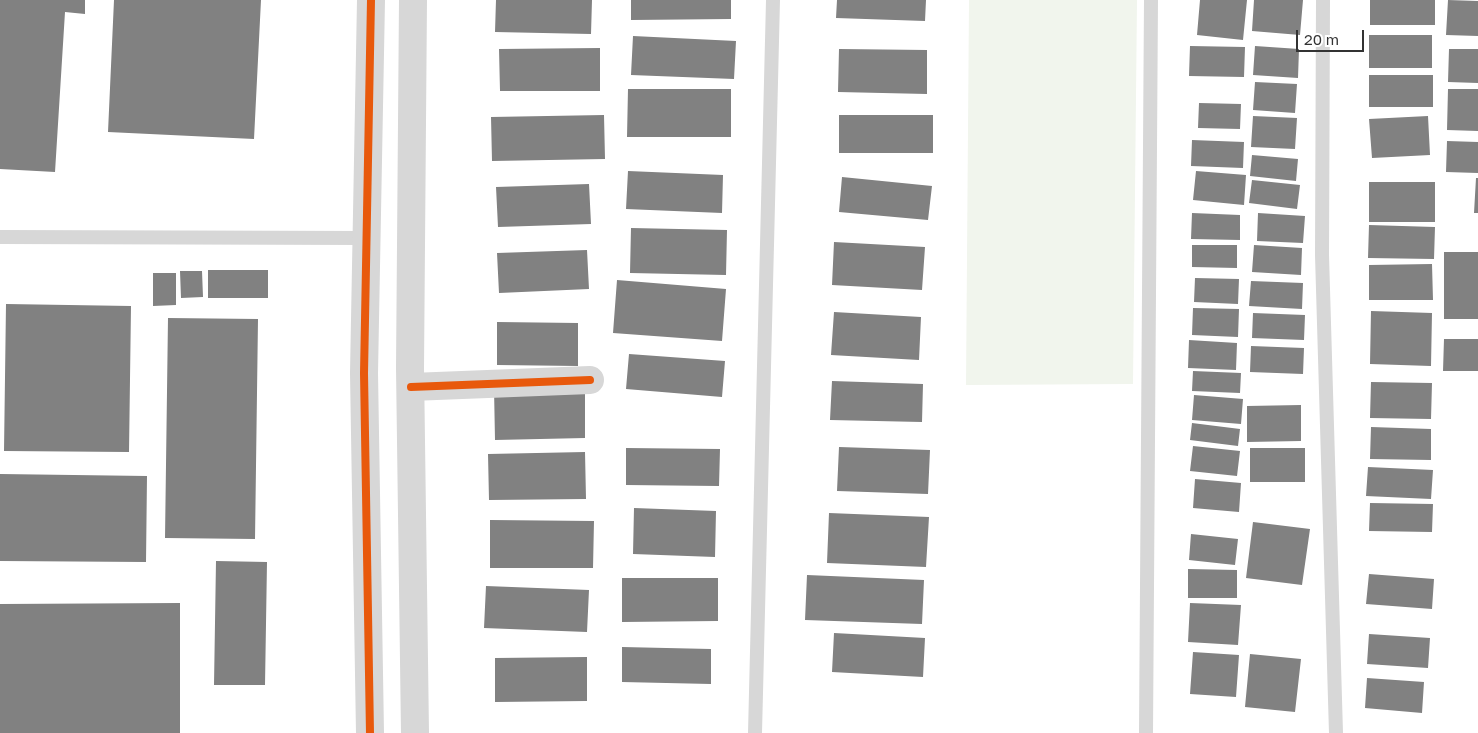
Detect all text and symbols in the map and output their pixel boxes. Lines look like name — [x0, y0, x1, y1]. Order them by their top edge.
scale bar — [1298, 20, 1366, 52]
text: 20 m — [1304, 30, 1339, 48]

